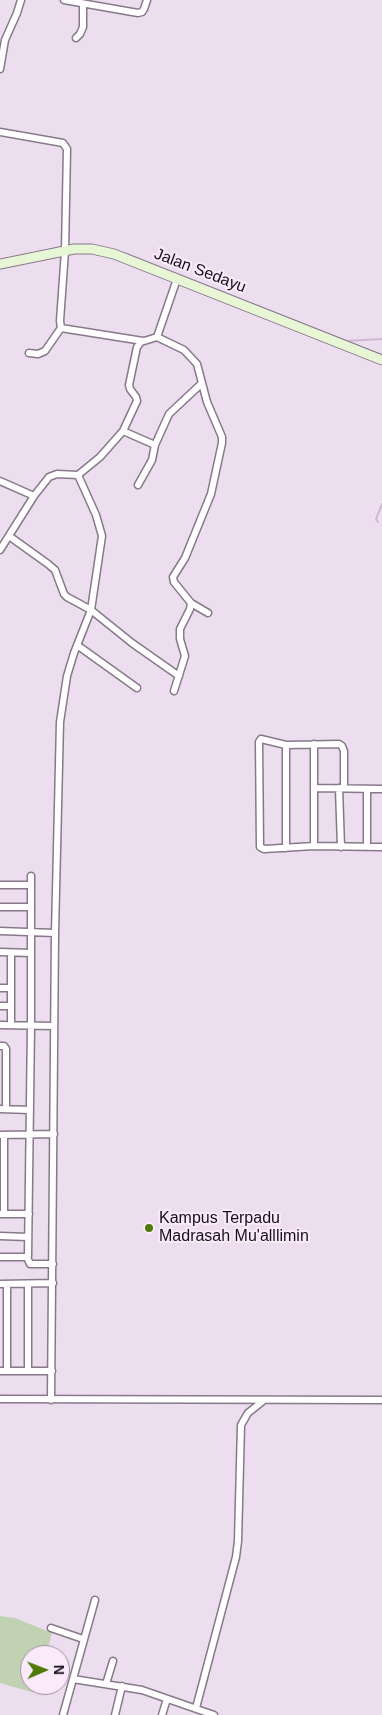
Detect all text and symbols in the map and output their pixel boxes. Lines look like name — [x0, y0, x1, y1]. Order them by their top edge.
street label: Jalan Sedayu — [151, 245, 249, 297]
place label: Kampus Terpadu Madrasah Mu'alllimin — [159, 1209, 309, 1247]
marker: Kampus Terpadu Madrasah Mu'alllimin — [143, 1222, 155, 1234]
north arrow — [20, 1645, 70, 1695]
text: N — [51, 1665, 67, 1675]

